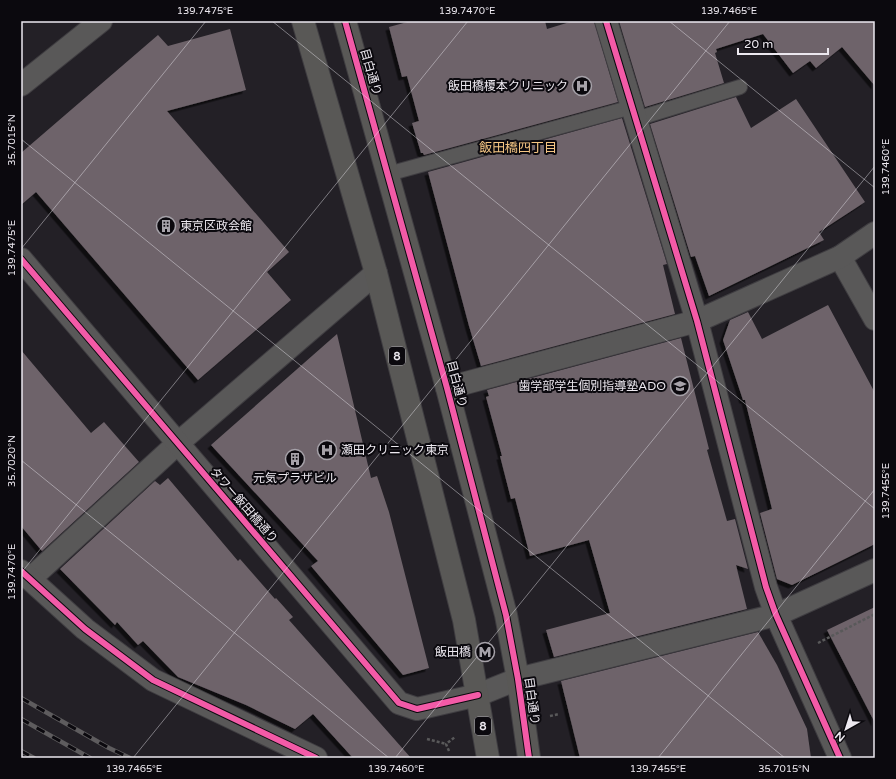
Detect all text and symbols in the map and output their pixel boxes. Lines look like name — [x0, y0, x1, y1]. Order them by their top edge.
text: 139.7475°E — [177, 5, 233, 17]
text: 139.7470°E — [439, 5, 495, 17]
text: 139.7465°E — [701, 5, 757, 17]
scale bar — [738, 30, 828, 56]
text: 20 m — [744, 37, 773, 51]
street label: 目白通り — [358, 47, 384, 97]
hospital icon: 飯田橋榎本クリニック — [571, 75, 593, 97]
place label: 飯田橋榎本クリニック — [448, 79, 568, 93]
text: 35.7015°N — [6, 114, 18, 166]
text: 139.7460°E — [880, 139, 892, 195]
district label: 飯田橋四丁目 — [479, 140, 557, 156]
building icon: 東京区政会館 — [155, 215, 177, 237]
place label: 東京区政会館 — [180, 219, 252, 233]
text: 139.7475°E — [6, 220, 18, 276]
road number: 8 — [389, 347, 405, 365]
street label: 目白通り — [444, 359, 470, 409]
school or university icon: 歯学部学生個別指導塾ADO — [669, 375, 691, 397]
place label: 歯学部学生個別指導塾ADO — [518, 379, 666, 393]
text: 35.7020°N — [6, 435, 18, 487]
hospital icon: 瀬田クリニック東京 — [316, 439, 338, 461]
place label: 瀬田クリニック東京 — [341, 443, 449, 457]
building icon: 元気プラザビル — [284, 448, 306, 470]
text: 139.7455°E — [880, 463, 892, 519]
street label: タワー飯田橋通り — [207, 464, 281, 546]
place label: 元気プラザビル — [253, 471, 337, 485]
text: 139.7470°E — [6, 544, 18, 600]
metro station icon: 飯田橋 — [474, 641, 496, 663]
place label: 飯田橋 — [435, 645, 471, 659]
street label: 目白通り — [522, 676, 542, 726]
north arrow — [826, 709, 866, 749]
road number: 8 — [475, 717, 491, 735]
text: N — [832, 729, 848, 744]
text: 139.7465°E — [106, 763, 162, 775]
text: 139.7460°E — [368, 763, 424, 775]
text: 139.7455°E — [630, 763, 686, 775]
text: 35.7015°N — [758, 763, 810, 775]

